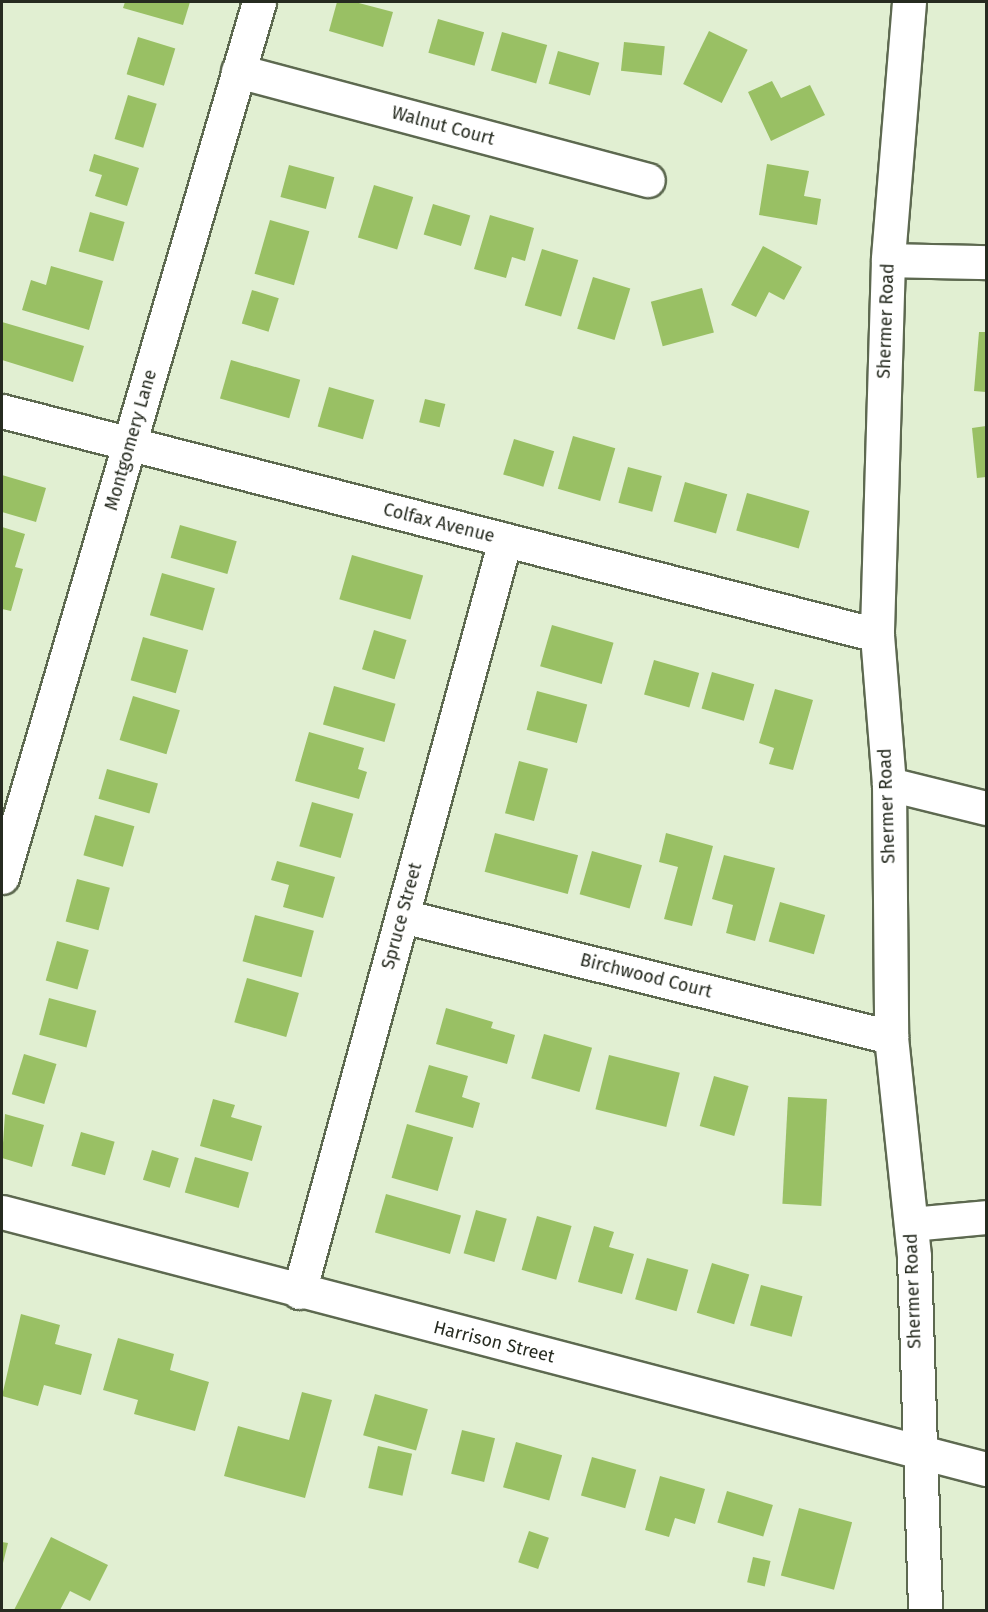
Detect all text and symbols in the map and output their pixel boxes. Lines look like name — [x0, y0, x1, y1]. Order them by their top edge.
street label: Walnut Court — [389, 102, 497, 150]
street label: Shermer Road — [873, 263, 899, 379]
street label: Montgomery Lane — [101, 367, 161, 513]
street label: Colfax Avenue — [381, 499, 497, 547]
street label: Shermer Road — [874, 748, 900, 864]
street label: Spruce Street — [377, 860, 427, 972]
street label: Birchwood Court — [578, 949, 714, 1003]
street label: Shermer Road — [900, 1233, 926, 1349]
street label: Harrison Street — [431, 1317, 557, 1367]

